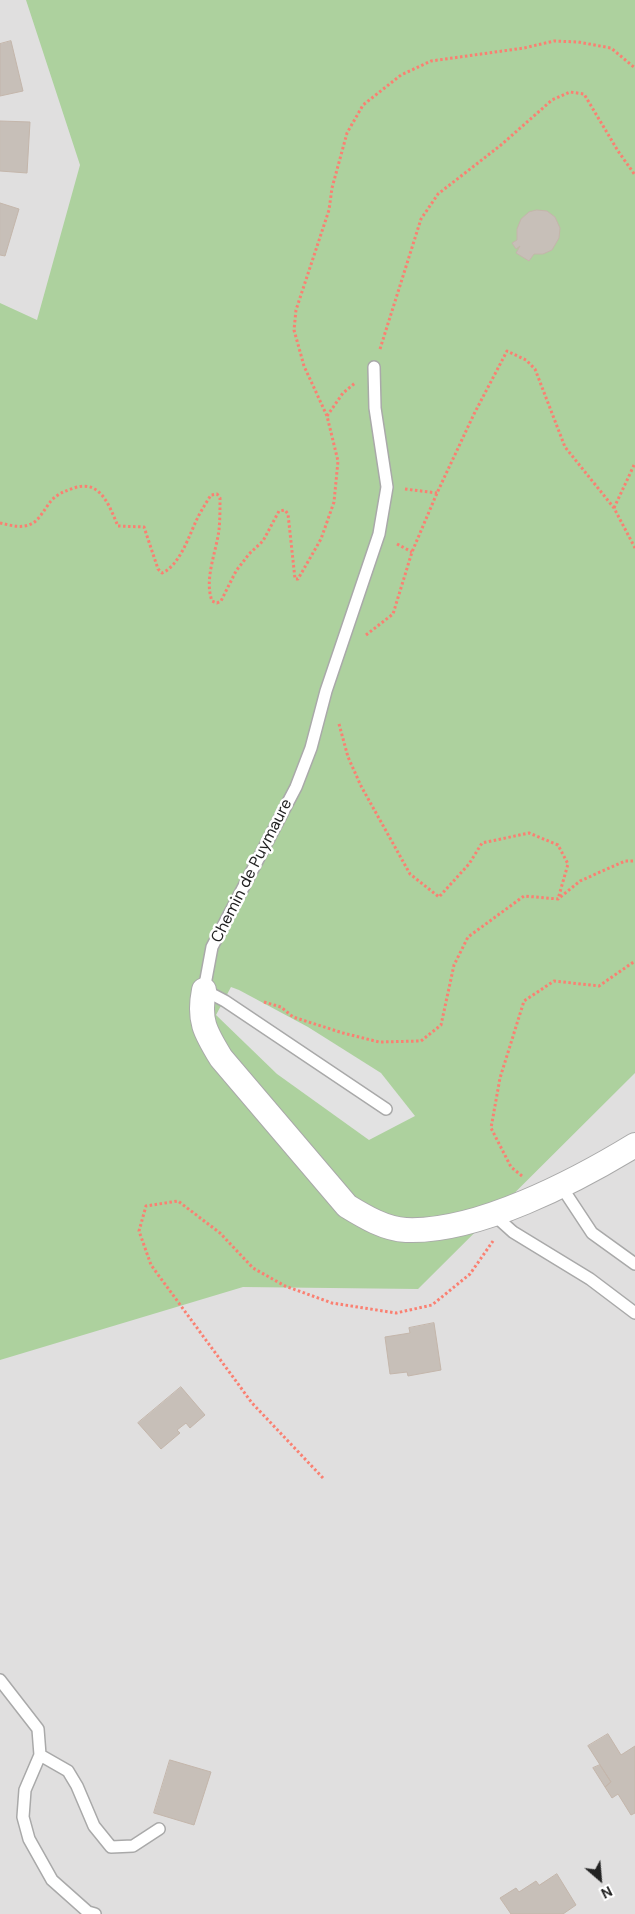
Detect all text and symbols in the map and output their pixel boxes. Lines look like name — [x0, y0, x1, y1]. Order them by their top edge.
street label: Chemin de Puymaure — [207, 796, 297, 946]
north arrow — [575, 1854, 625, 1904]
text: N — [598, 1882, 615, 1903]

